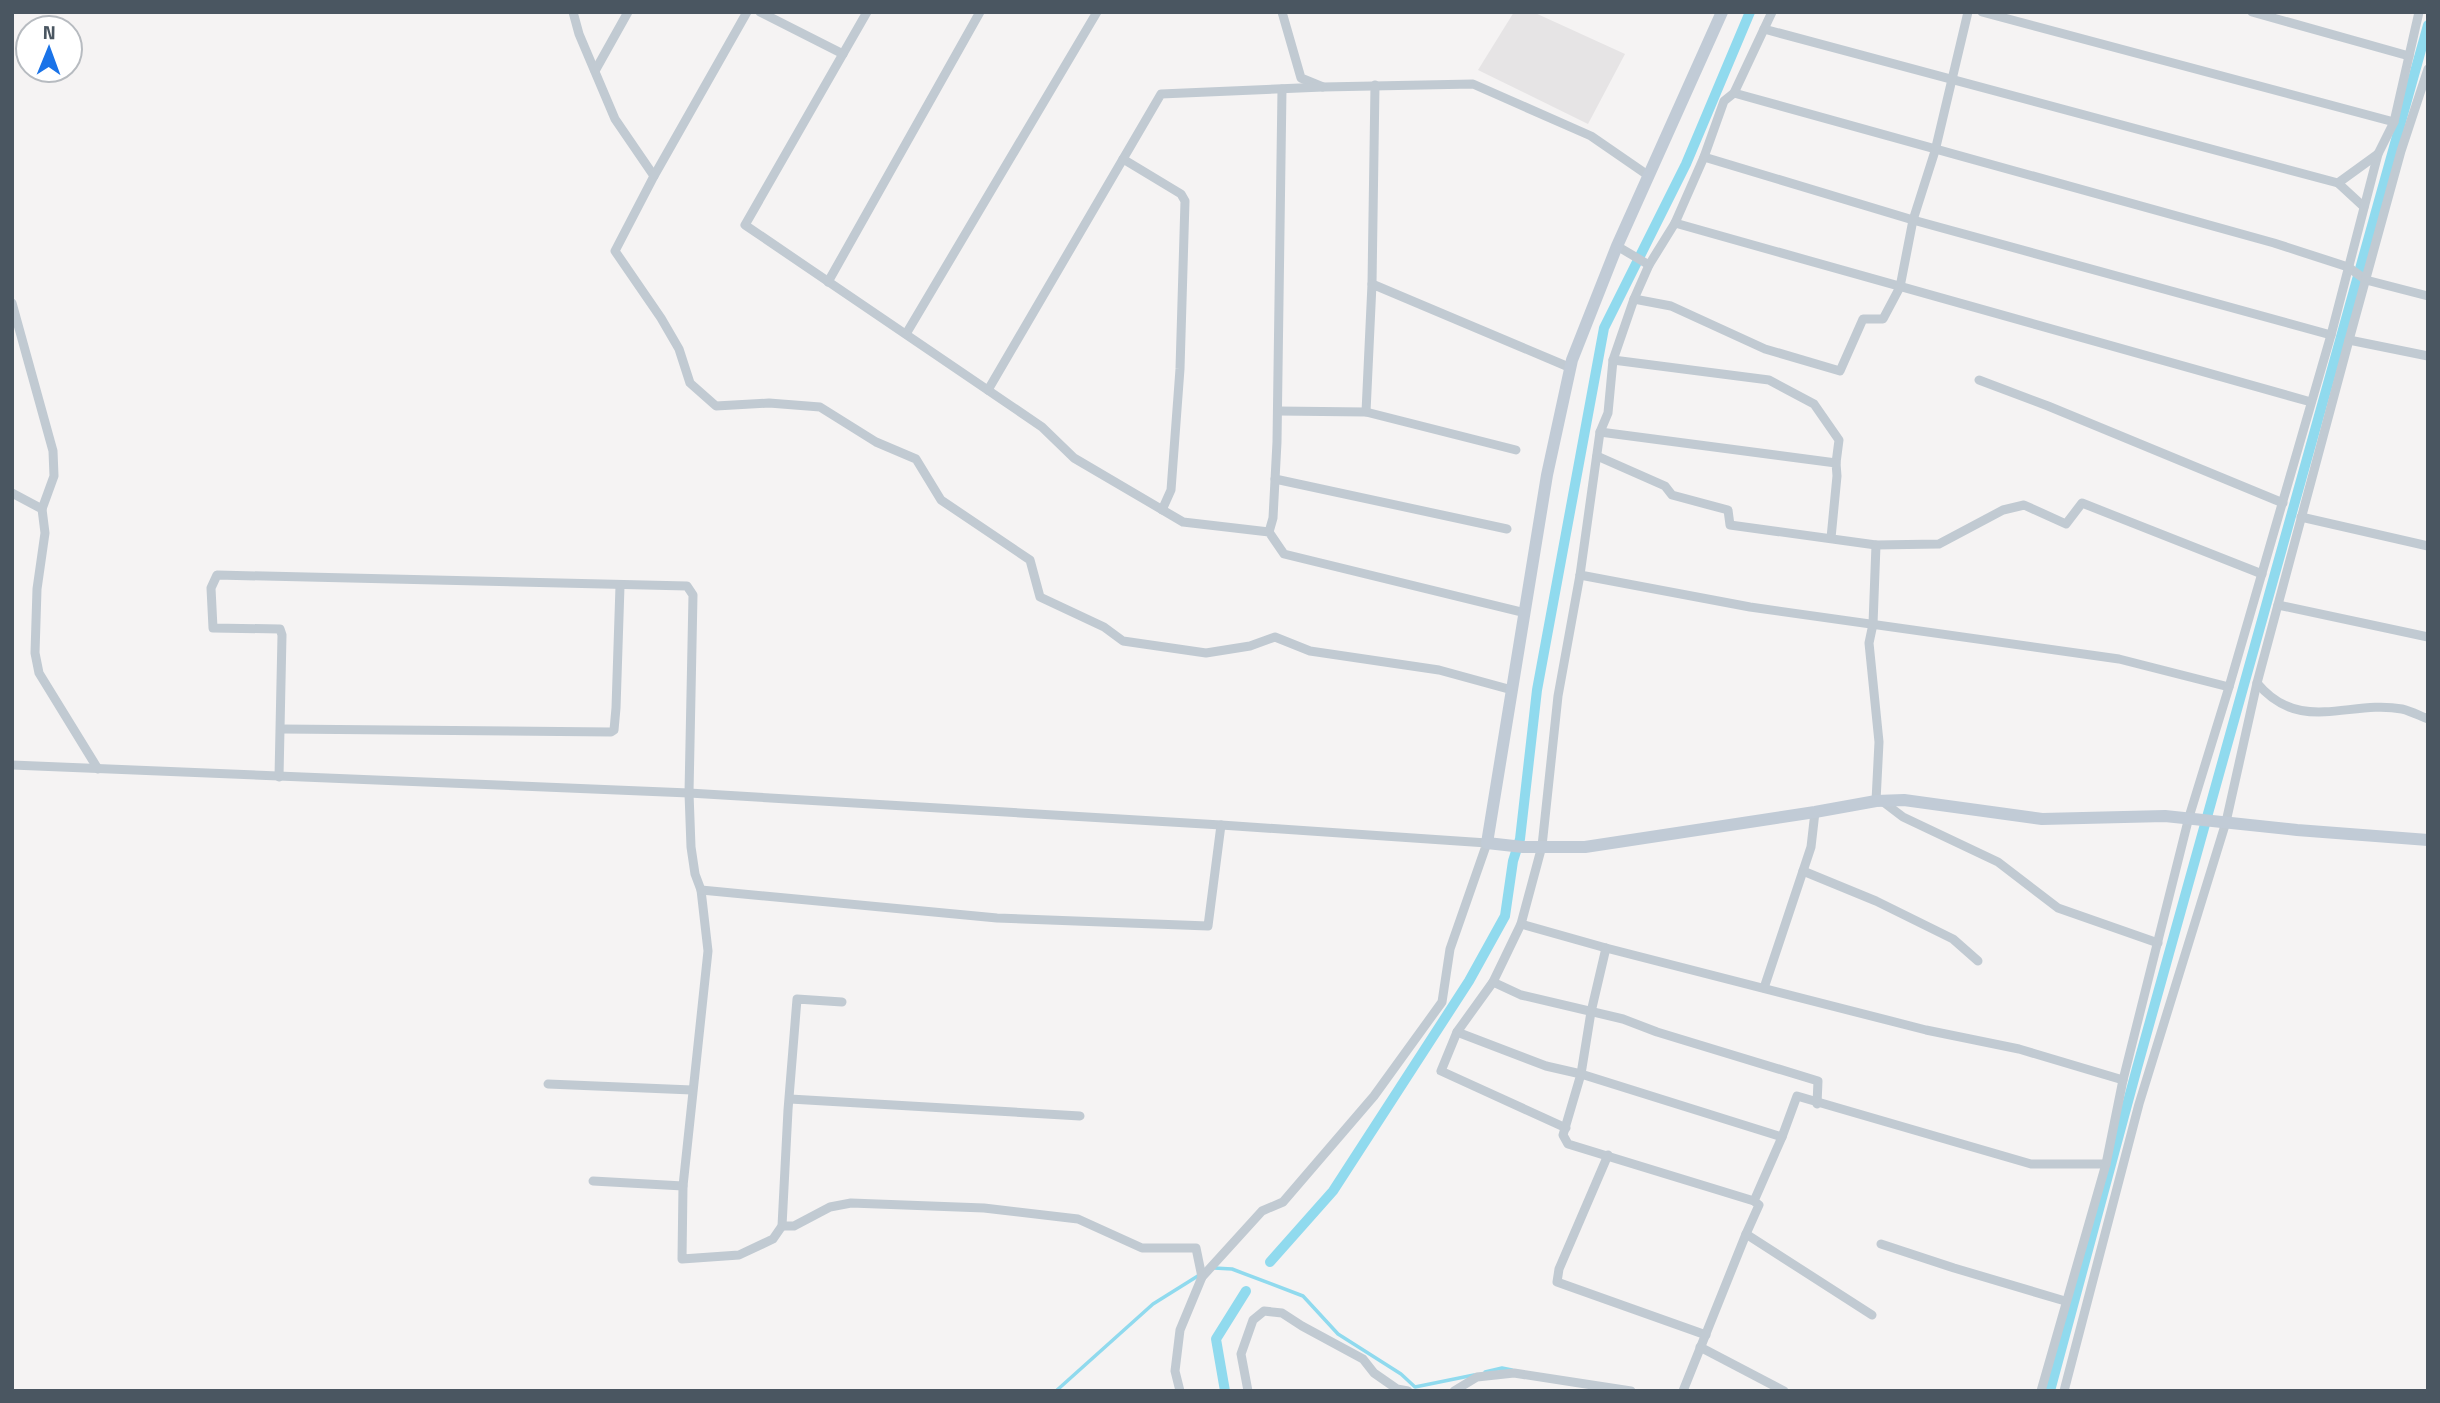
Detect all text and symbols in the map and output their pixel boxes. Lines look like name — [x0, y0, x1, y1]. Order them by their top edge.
north arrow — [14, 14, 84, 84]
text: N — [42, 17, 56, 46]

